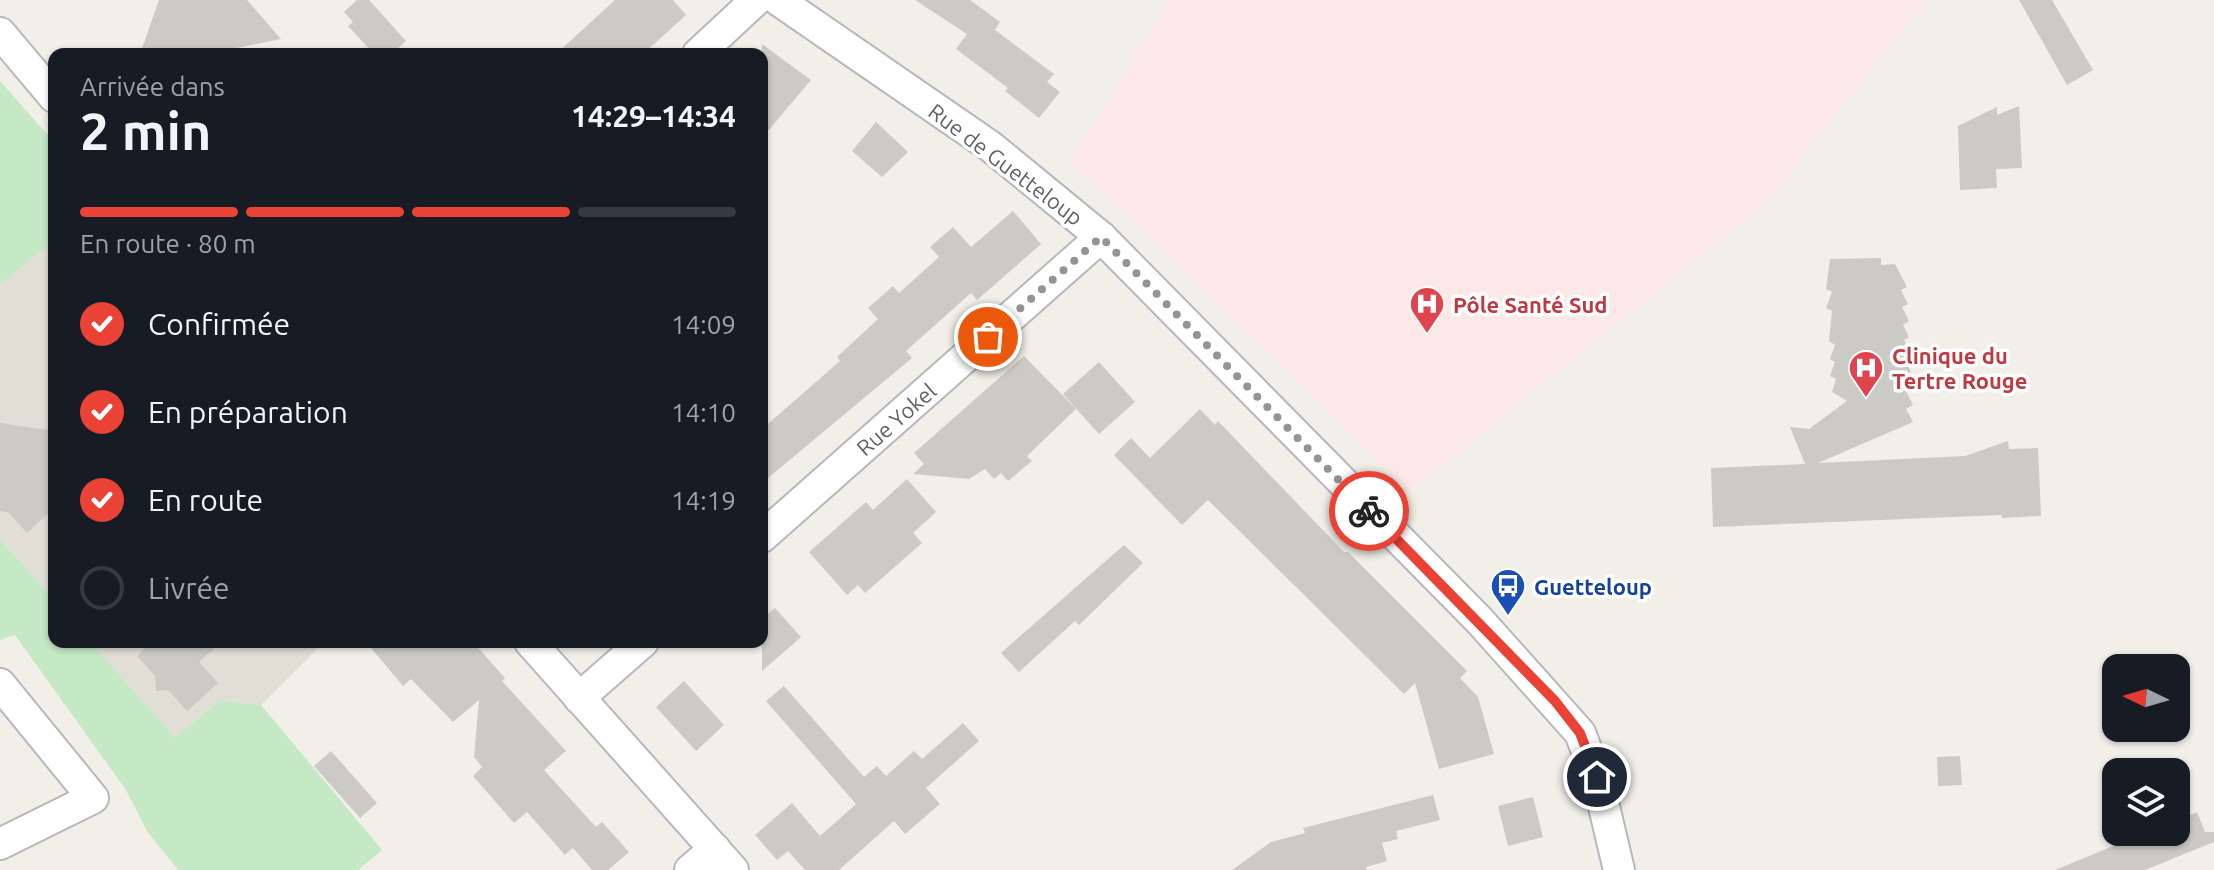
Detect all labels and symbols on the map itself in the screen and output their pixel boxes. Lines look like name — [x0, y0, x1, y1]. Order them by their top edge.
street label: Rue de Guetteloup — [924, 98, 1088, 230]
hospital icon: Pôle Santé Sud — [1408, 285, 1446, 335]
place label: Pôle Santé Sud — [1453, 292, 1608, 317]
pin — [954, 303, 1022, 371]
place label: Clinique du Tertre Rouge — [1892, 343, 2027, 393]
hospital icon: Clinique du Tertre Rouge — [1847, 349, 1885, 399]
street label: Rue Yokel — [851, 378, 941, 460]
courier — [1329, 471, 1409, 551]
bus stop icon: Guetteloup — [1489, 567, 1527, 617]
place label: Guetteloup — [1534, 574, 1652, 599]
north arrow — [2102, 654, 2190, 742]
pin — [1563, 743, 1631, 811]

